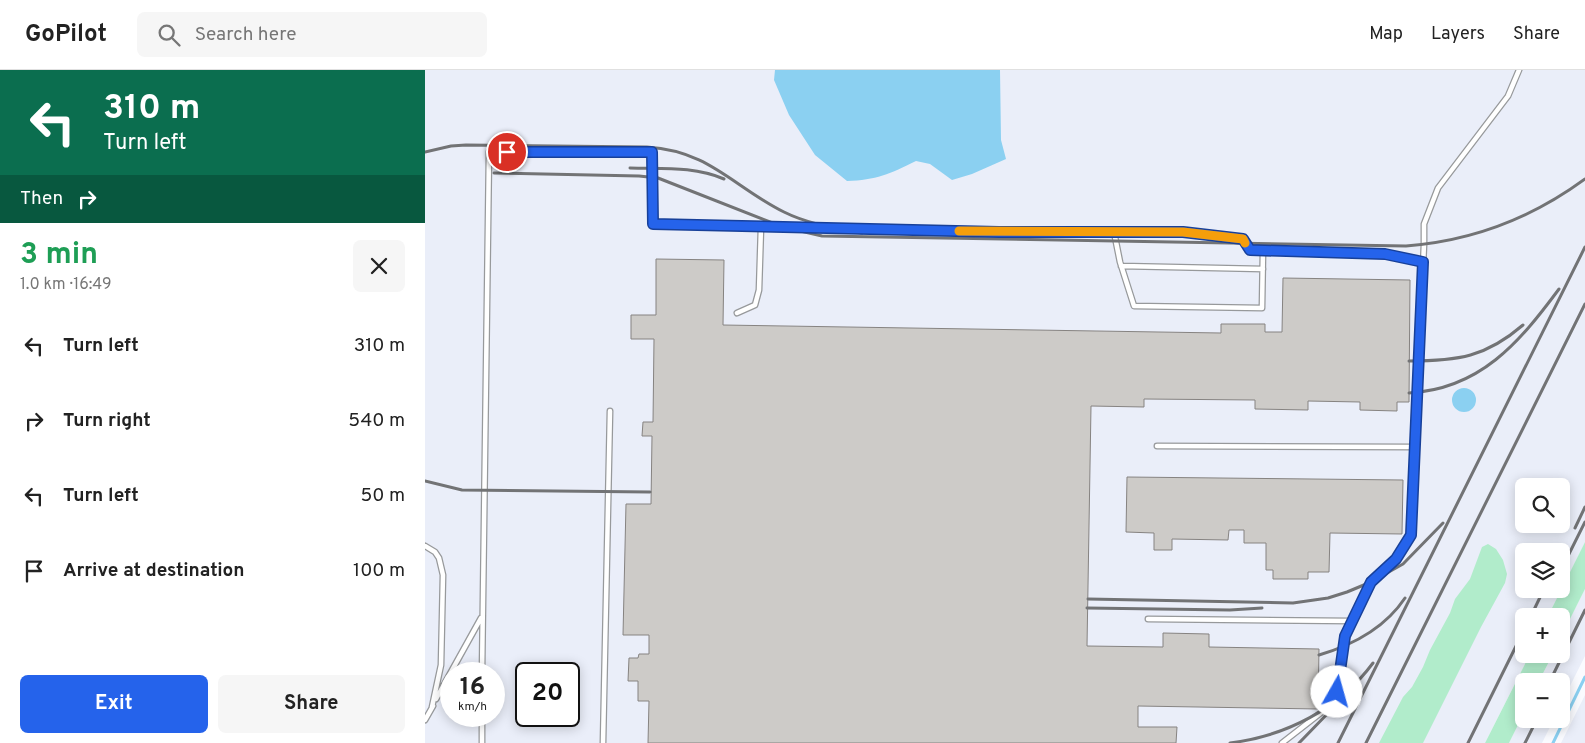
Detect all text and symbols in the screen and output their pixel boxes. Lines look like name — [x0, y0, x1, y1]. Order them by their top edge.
search box — [137, 12, 487, 57]
text: GoPilot — [25, 20, 107, 50]
icon: search — [155, 21, 183, 49]
text: Search here — [195, 23, 296, 47]
text: Map — [1369, 23, 1403, 46]
text: Layers — [1431, 23, 1485, 46]
text: Share — [1513, 23, 1560, 46]
text: 310 m — [103, 87, 200, 131]
icon: left — [20, 90, 85, 155]
text: Turn left — [103, 130, 186, 157]
pin — [486, 131, 528, 173]
icon: arrive — [493, 138, 521, 166]
icon: right — [73, 185, 101, 213]
text: Then — [20, 187, 63, 211]
text: 3 min — [20, 237, 98, 274]
button: close — [353, 240, 405, 292]
text: 1.0 km · 16:49 — [20, 275, 112, 295]
icon: left — [20, 332, 48, 360]
text: Turn left — [63, 334, 139, 358]
text: 310 m — [354, 334, 405, 358]
icon: right — [20, 407, 48, 435]
text: Turn right — [63, 409, 151, 433]
text: 540 m — [348, 409, 405, 433]
map controls — [1515, 478, 1570, 728]
button: search — [1515, 478, 1570, 533]
icon: left — [20, 482, 48, 510]
text: Turn left — [63, 484, 139, 508]
text: 50 m — [360, 484, 405, 508]
button: layers — [1515, 543, 1570, 598]
icon: arrive — [20, 557, 48, 585]
text: Arrive at destination — [63, 559, 244, 583]
text: 100 m — [353, 559, 405, 583]
button: + — [1515, 608, 1570, 663]
speed limit sign: 20 — [515, 662, 580, 727]
position arrow — [1310, 665, 1362, 717]
text: 16 — [460, 672, 485, 704]
button: − — [1515, 673, 1570, 728]
button: Exit — [20, 675, 208, 733]
button: Share — [218, 675, 405, 733]
text: km/h — [458, 699, 487, 715]

